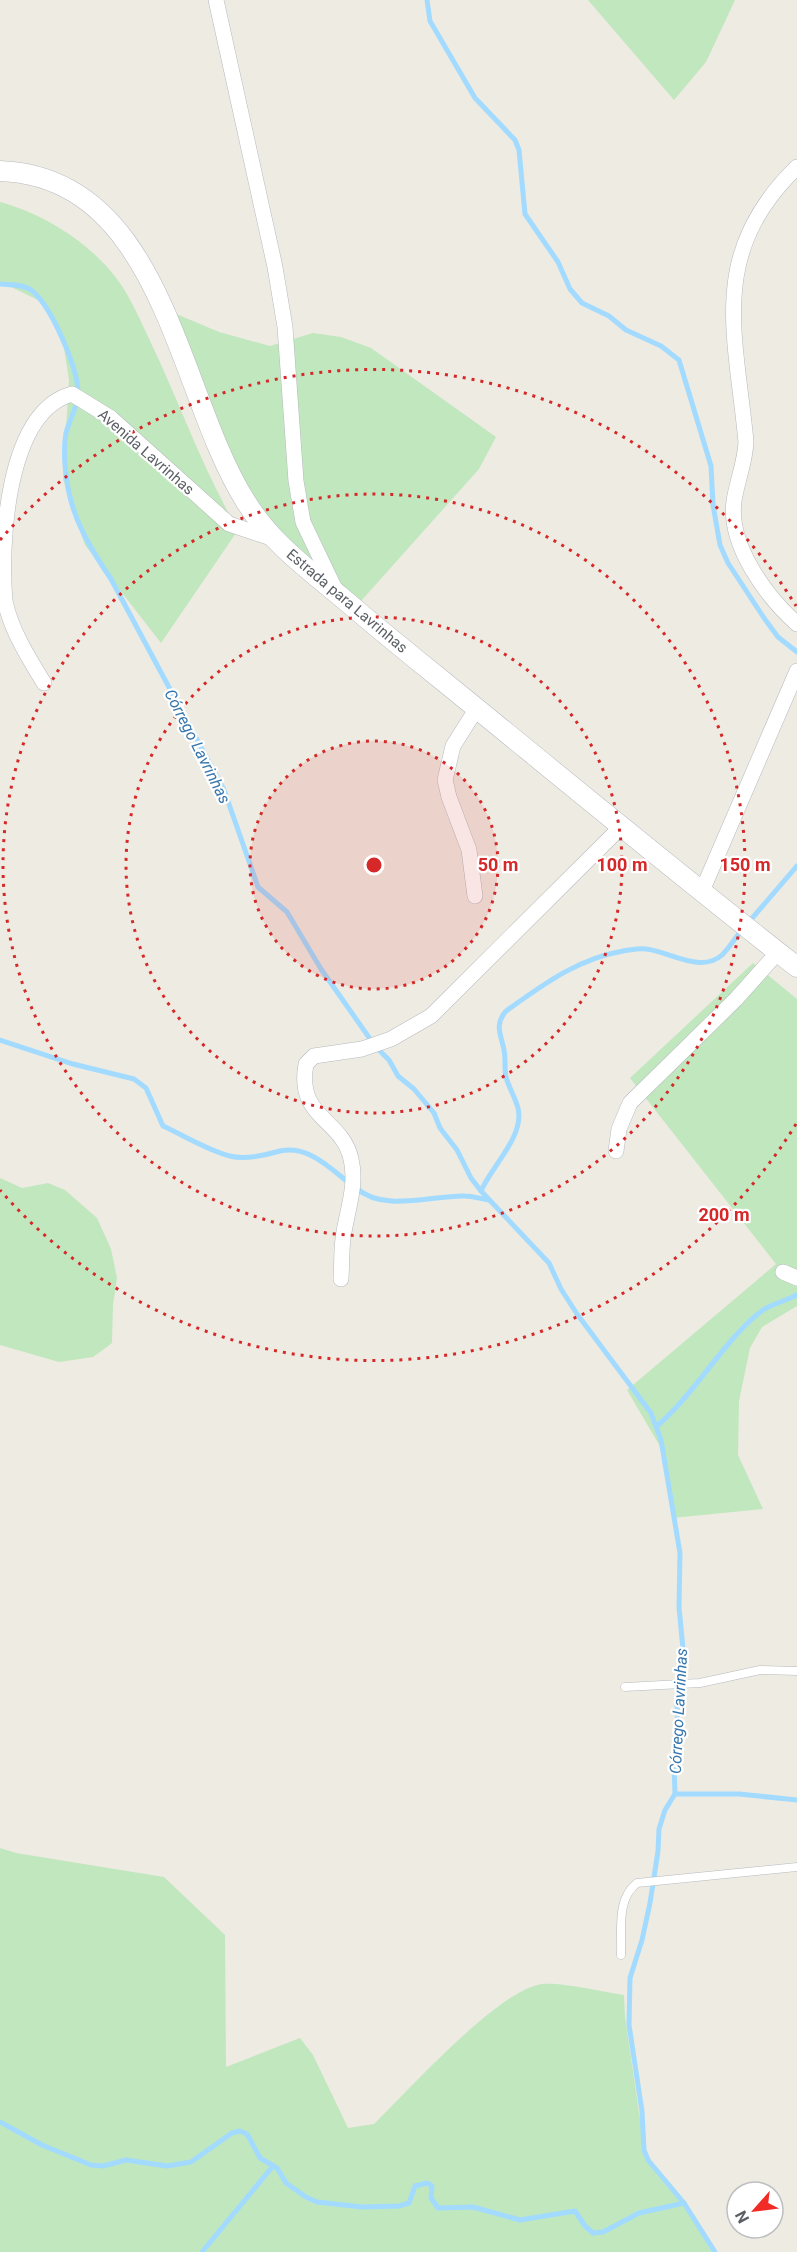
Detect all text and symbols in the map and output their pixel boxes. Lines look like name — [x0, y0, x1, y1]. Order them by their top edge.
street label: Avenida Lavrinhas — [94, 405, 198, 499]
street label: Estrada para Lavrinhas — [283, 545, 411, 657]
water label: Córrego Lavrinhas — [161, 686, 235, 807]
text: 50 m — [478, 854, 518, 875]
text: 100 m — [596, 854, 648, 875]
text: 150 m — [719, 854, 771, 875]
centre of rings — [364, 855, 384, 875]
text: 200 m — [698, 1204, 750, 1225]
water label: Córrego Lavrinhas — [666, 1648, 691, 1774]
north arrow — [725, 2180, 785, 2240]
text: N — [731, 2207, 753, 2226]

